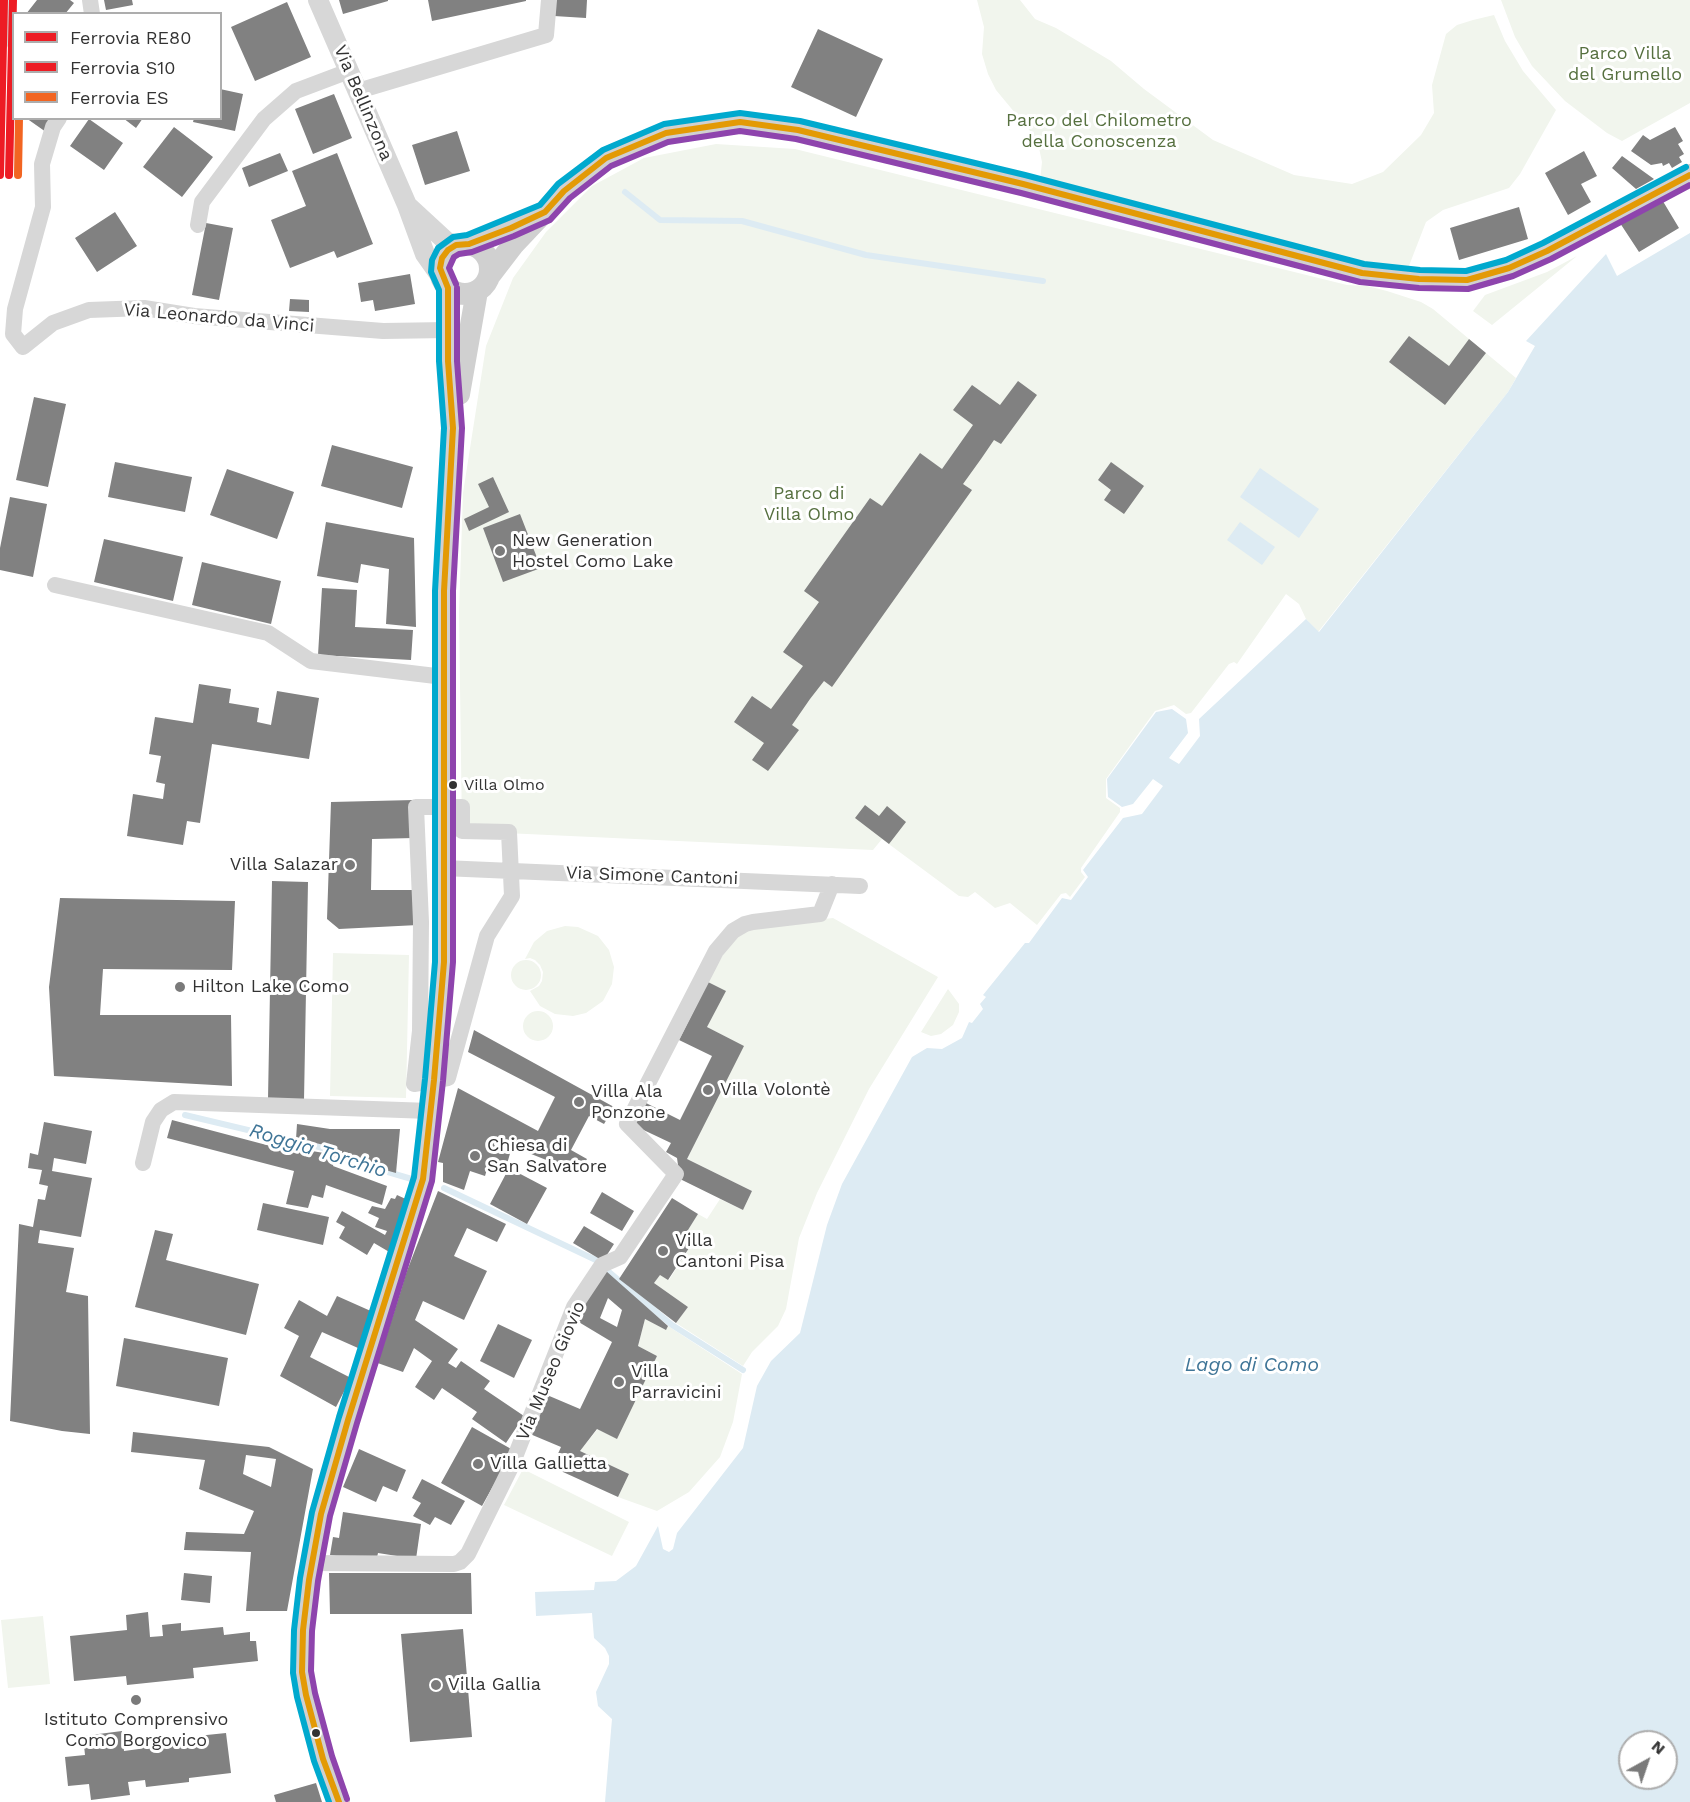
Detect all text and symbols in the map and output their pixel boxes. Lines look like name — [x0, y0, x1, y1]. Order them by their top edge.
legend — [12, 12, 222, 120]
text: Ferrovia RE80 — [70, 27, 191, 48]
street label: Via Bellinzona — [329, 42, 397, 164]
park label: Parco Villa del Grumello — [1568, 43, 1682, 86]
text: Ferrovia S10 — [70, 57, 175, 78]
text: Ferrovia ES — [70, 87, 169, 108]
park label: Parco del Chilometro della Conoscenza — [1006, 110, 1192, 152]
street label: Via Leonardo da Vinci — [123, 299, 315, 337]
park label: Parco di Villa Olmo — [764, 483, 854, 526]
place label: New Generation Hostel Como Lake — [512, 530, 673, 572]
marker: New Generation Hostel Como Lake — [493, 544, 507, 558]
place label: Villa Olmo — [464, 775, 545, 795]
marker: Villa Olmo — [447, 779, 459, 791]
place label: Villa Salazar — [230, 854, 338, 876]
marker: Villa Salazar — [343, 858, 357, 872]
street label: Via Simone Cantoni — [565, 862, 739, 890]
place label: Hilton Lake Como — [192, 976, 349, 998]
marker: Hilton Lake Como — [173, 980, 187, 994]
place label: Villa Volontè — [720, 1079, 831, 1101]
place label: Villa Ala Ponzone — [591, 1081, 666, 1124]
marker: Villa Volontè — [701, 1083, 715, 1097]
marker: Villa Ala Ponzone — [572, 1095, 586, 1109]
water label: Roggia Torchio — [246, 1119, 390, 1183]
place label: Chiesa di San Salvatore — [487, 1135, 607, 1178]
marker: Chiesa di San Salvatore — [468, 1149, 482, 1163]
place label: Villa Cantoni Pisa — [675, 1230, 784, 1272]
marker: Villa Cantoni Pisa — [656, 1244, 670, 1258]
street label: Via Museo Giovio — [512, 1298, 590, 1444]
water label: Lago di Como — [1185, 1353, 1319, 1377]
place label: Villa Parravicini — [631, 1361, 721, 1404]
marker: Villa Parravicini — [612, 1375, 626, 1389]
place label: Villa Gallietta — [490, 1453, 607, 1475]
marker: Villa Gallietta — [471, 1457, 485, 1471]
place label: Villa Gallia — [448, 1674, 541, 1696]
marker: Villa Gallia — [429, 1678, 443, 1692]
marker: Istituto Comprensivo Como Borgovico — [129, 1693, 143, 1707]
place label: Istituto Comprensivo Como Borgovico — [44, 1709, 228, 1752]
unlabelled marker — [310, 1727, 322, 1739]
north arrow — [1618, 1730, 1678, 1790]
text: N — [1648, 1736, 1669, 1758]

